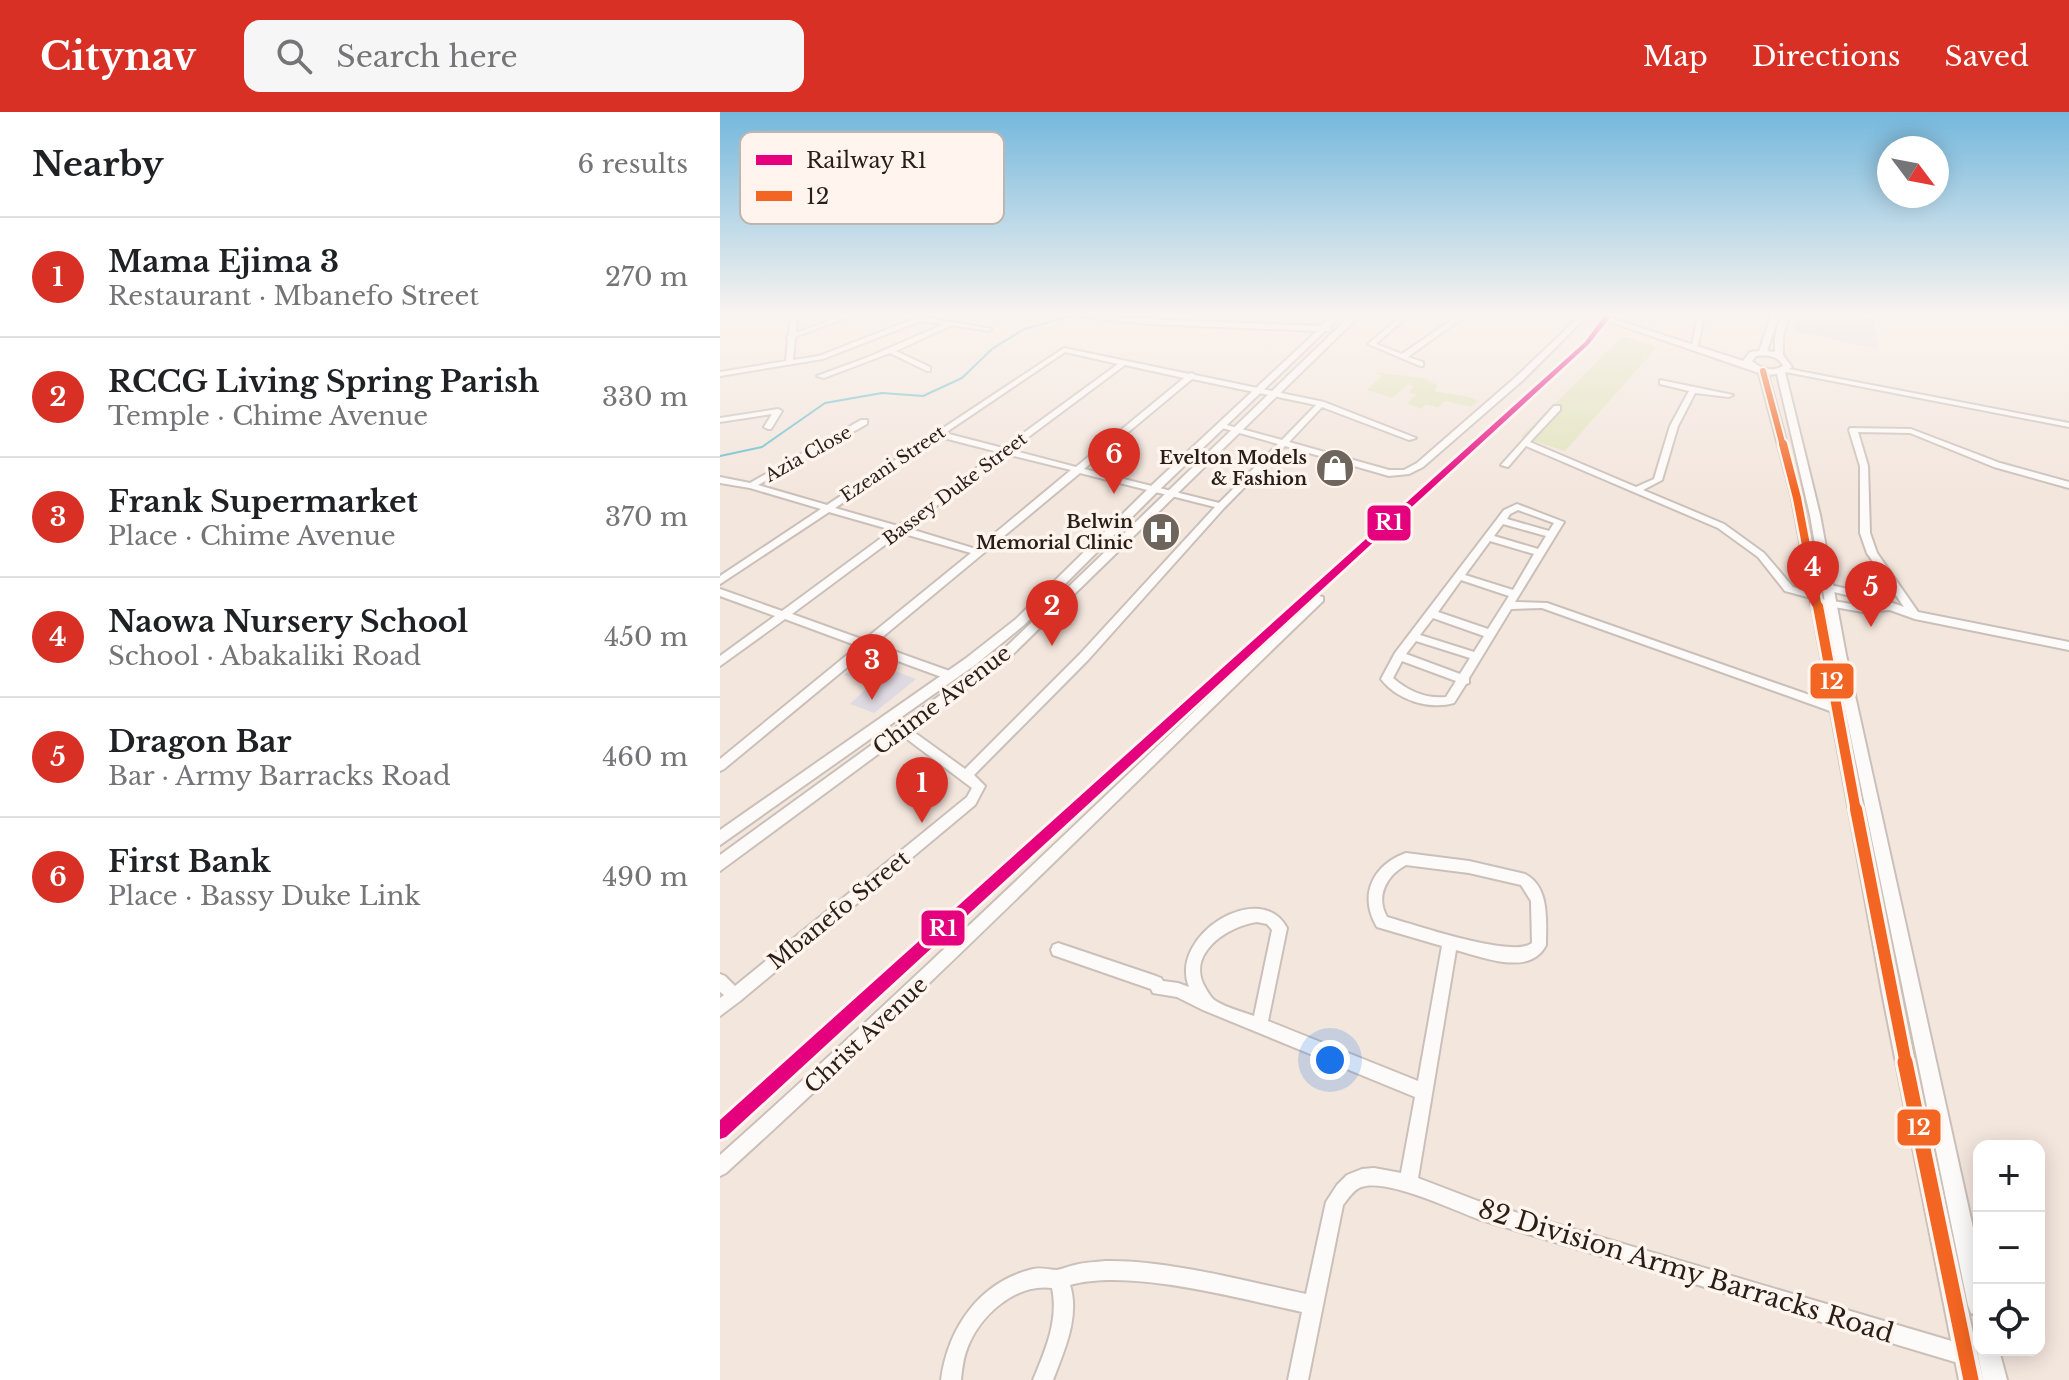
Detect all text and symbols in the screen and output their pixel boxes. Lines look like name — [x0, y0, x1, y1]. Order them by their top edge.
search box — [244, 20, 804, 92]
text: Citynav — [40, 33, 196, 80]
icon: search — [272, 34, 316, 78]
text: Search here — [336, 38, 518, 75]
text: Map — [1643, 39, 1708, 74]
text: Directions — [1752, 39, 1901, 74]
text: Saved — [1945, 39, 2029, 74]
legend — [740, 132, 1004, 224]
north arrow — [1877, 136, 1949, 208]
text: Nearby — [32, 143, 164, 185]
text: Railway R1 — [806, 147, 927, 174]
text: 6 results — [577, 148, 688, 180]
text: 12 — [806, 183, 829, 210]
text: Mama Ejima 3 — [108, 243, 339, 280]
text: 1 — [52, 261, 64, 293]
text: 270 m — [605, 261, 688, 293]
text: Restaurant · Mbanefo Street — [108, 280, 479, 312]
text: RCCG Living Spring Parish — [108, 363, 539, 400]
text: 2 — [50, 381, 66, 413]
text: 330 m — [602, 381, 688, 413]
text: Temple · Chime Avenue — [108, 400, 428, 432]
street label: Azia Close — [760, 421, 855, 487]
street label: Ezeani Street — [837, 421, 950, 507]
street label: Bassey Duke Street — [879, 428, 1031, 550]
pin: 6 — [1088, 428, 1140, 494]
place label: Evelton Models & Fashion — [1159, 447, 1307, 490]
shop icon: Evelton Models & Fashion — [1314, 447, 1356, 489]
text: Frank Supermarket — [108, 483, 418, 520]
text: 3 — [50, 501, 66, 533]
text: 370 m — [605, 501, 688, 533]
line badge: R1 — [1366, 504, 1412, 542]
text: R1 — [1375, 509, 1404, 536]
place label: Belwin Memorial Clinic — [976, 511, 1133, 554]
hospital icon: Belwin Memorial Clinic — [1140, 511, 1182, 553]
text: Place · Chime Avenue — [108, 520, 396, 552]
pin: 4 — [1787, 541, 1839, 607]
pin: 5 — [1845, 561, 1897, 627]
pin: 2 — [1026, 580, 1078, 646]
text: Naowa Nursery School — [108, 603, 468, 640]
text: 4 — [49, 621, 67, 653]
text: 450 m — [604, 621, 688, 653]
pin: 3 — [846, 634, 898, 700]
street label: Chime Avenue — [868, 639, 1016, 761]
text: School · Abakaliki Road — [108, 640, 421, 672]
line badge: 12 — [1809, 662, 1855, 700]
text: 12 — [1820, 668, 1844, 695]
text: Dragon Bar — [108, 723, 292, 760]
text: 5 — [50, 741, 66, 773]
text: 460 m — [602, 741, 688, 773]
pin: 1 — [896, 757, 948, 823]
text: Bar · Army Barracks Road — [108, 760, 451, 792]
text: First Bank — [108, 843, 271, 880]
street label: Mbanefo Street — [763, 844, 916, 975]
text: 6 — [49, 861, 67, 893]
text: 490 m — [602, 861, 688, 893]
text: Place · Bassy Duke Link — [108, 880, 420, 912]
line badge: R1 — [920, 909, 966, 947]
text: R1 — [929, 915, 958, 942]
street label: Christ Avenue — [799, 971, 933, 1099]
your location — [1310, 1040, 1350, 1080]
line badge: 12 — [1896, 1108, 1942, 1147]
text: 12 — [1907, 1114, 1931, 1141]
map controls — [1973, 1140, 2045, 1356]
button: + — [1973, 1140, 2045, 1212]
street label: 82 Division Army Barracks Road — [1474, 1192, 1898, 1350]
button: − — [1973, 1212, 2045, 1284]
button: locate — [1973, 1284, 2045, 1356]

